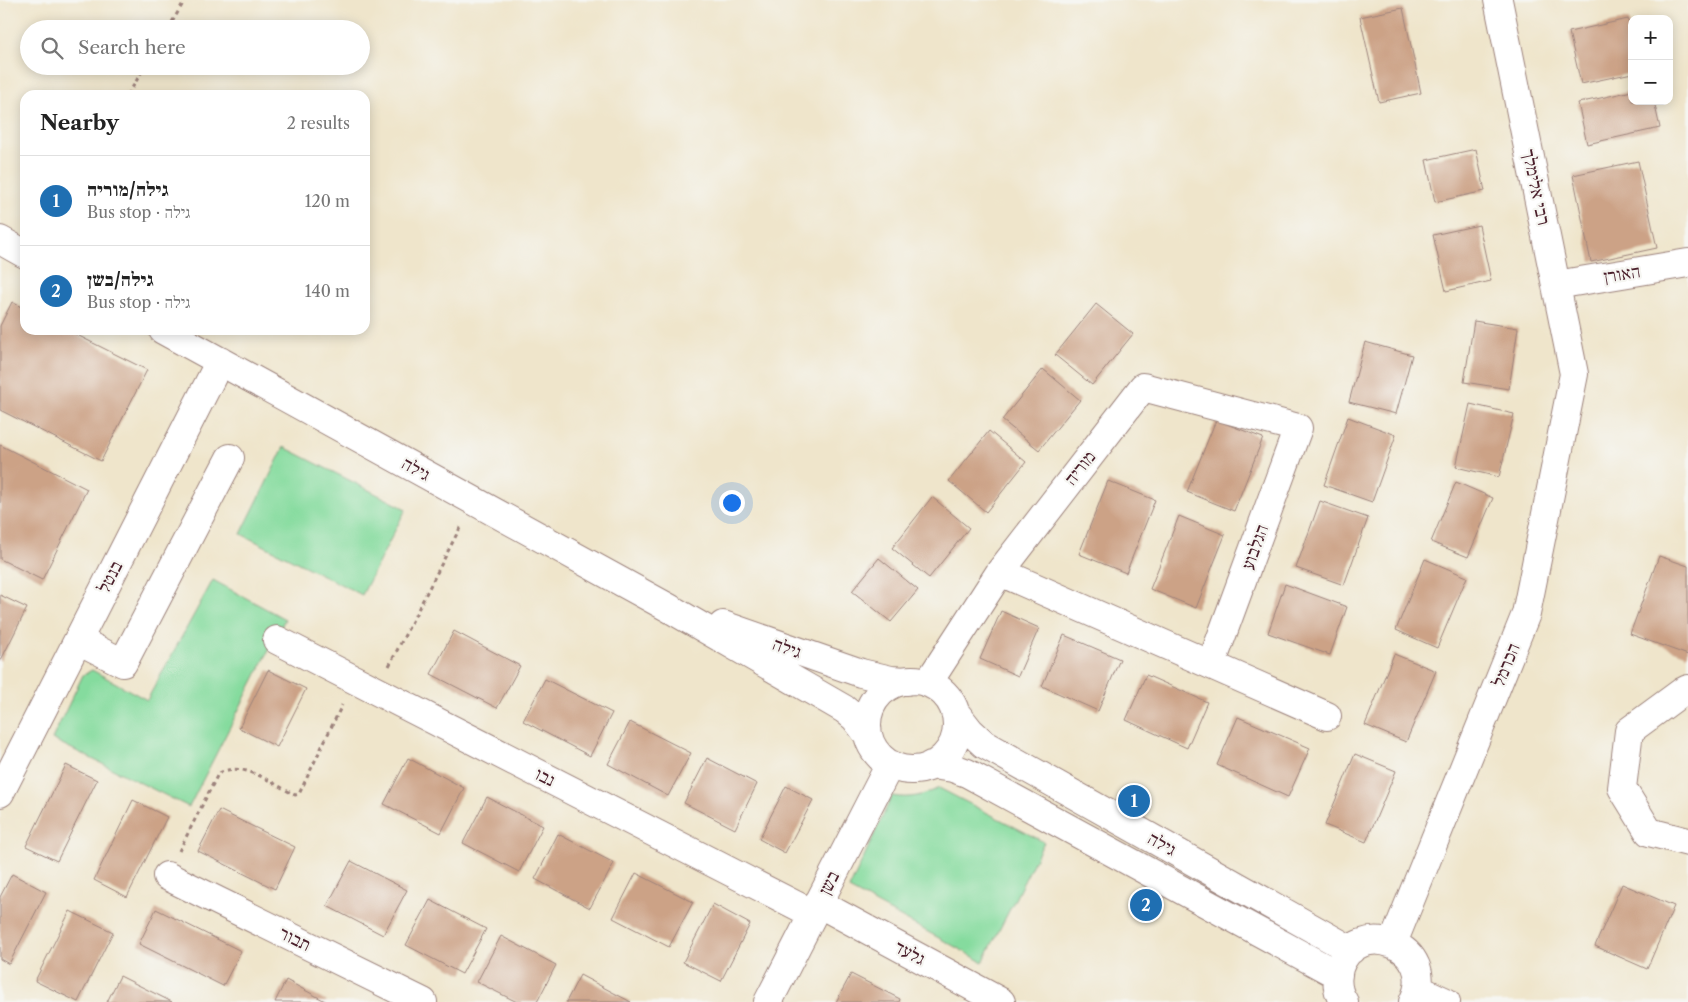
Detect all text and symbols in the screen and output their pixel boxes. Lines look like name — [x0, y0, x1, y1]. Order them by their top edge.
map controls — [1628, 15, 1673, 105]
button: + — [1628, 15, 1673, 60]
search box — [20, 20, 370, 75]
icon: search — [38, 34, 66, 62]
text: Search here — [78, 36, 186, 59]
button: − — [1628, 60, 1673, 105]
text: Nearby — [40, 110, 119, 135]
text: 2 results — [287, 113, 350, 133]
street label: רבי אלימלך — [1517, 147, 1555, 227]
text: גילה/מוריה — [87, 178, 169, 201]
text: 1 — [52, 191, 60, 211]
text: 120 m — [305, 191, 350, 211]
text: Bus stop · גילה — [87, 202, 191, 222]
street label: האורן — [1602, 260, 1642, 288]
text: גילה/בשן — [87, 268, 154, 291]
text: 2 — [51, 281, 61, 301]
text: 140 m — [305, 281, 350, 301]
text: Bus stop · גילה — [87, 292, 191, 312]
street label: מוריה — [1060, 446, 1100, 490]
street label: גילה — [398, 452, 434, 486]
your location — [719, 490, 745, 516]
street label: הגלבוע — [1237, 521, 1273, 573]
street label: בנטל — [93, 557, 127, 597]
street label: גילה — [769, 633, 805, 663]
street label: הכרמל — [1487, 640, 1525, 690]
street label: נבו — [531, 763, 559, 791]
pin: 1 — [1118, 782, 1150, 820]
street label: גילה — [1144, 827, 1180, 861]
street label: בשן — [814, 867, 844, 899]
pin: 2 — [1130, 886, 1162, 924]
street label: תבור — [276, 922, 314, 956]
street label: גלעד — [891, 936, 929, 970]

